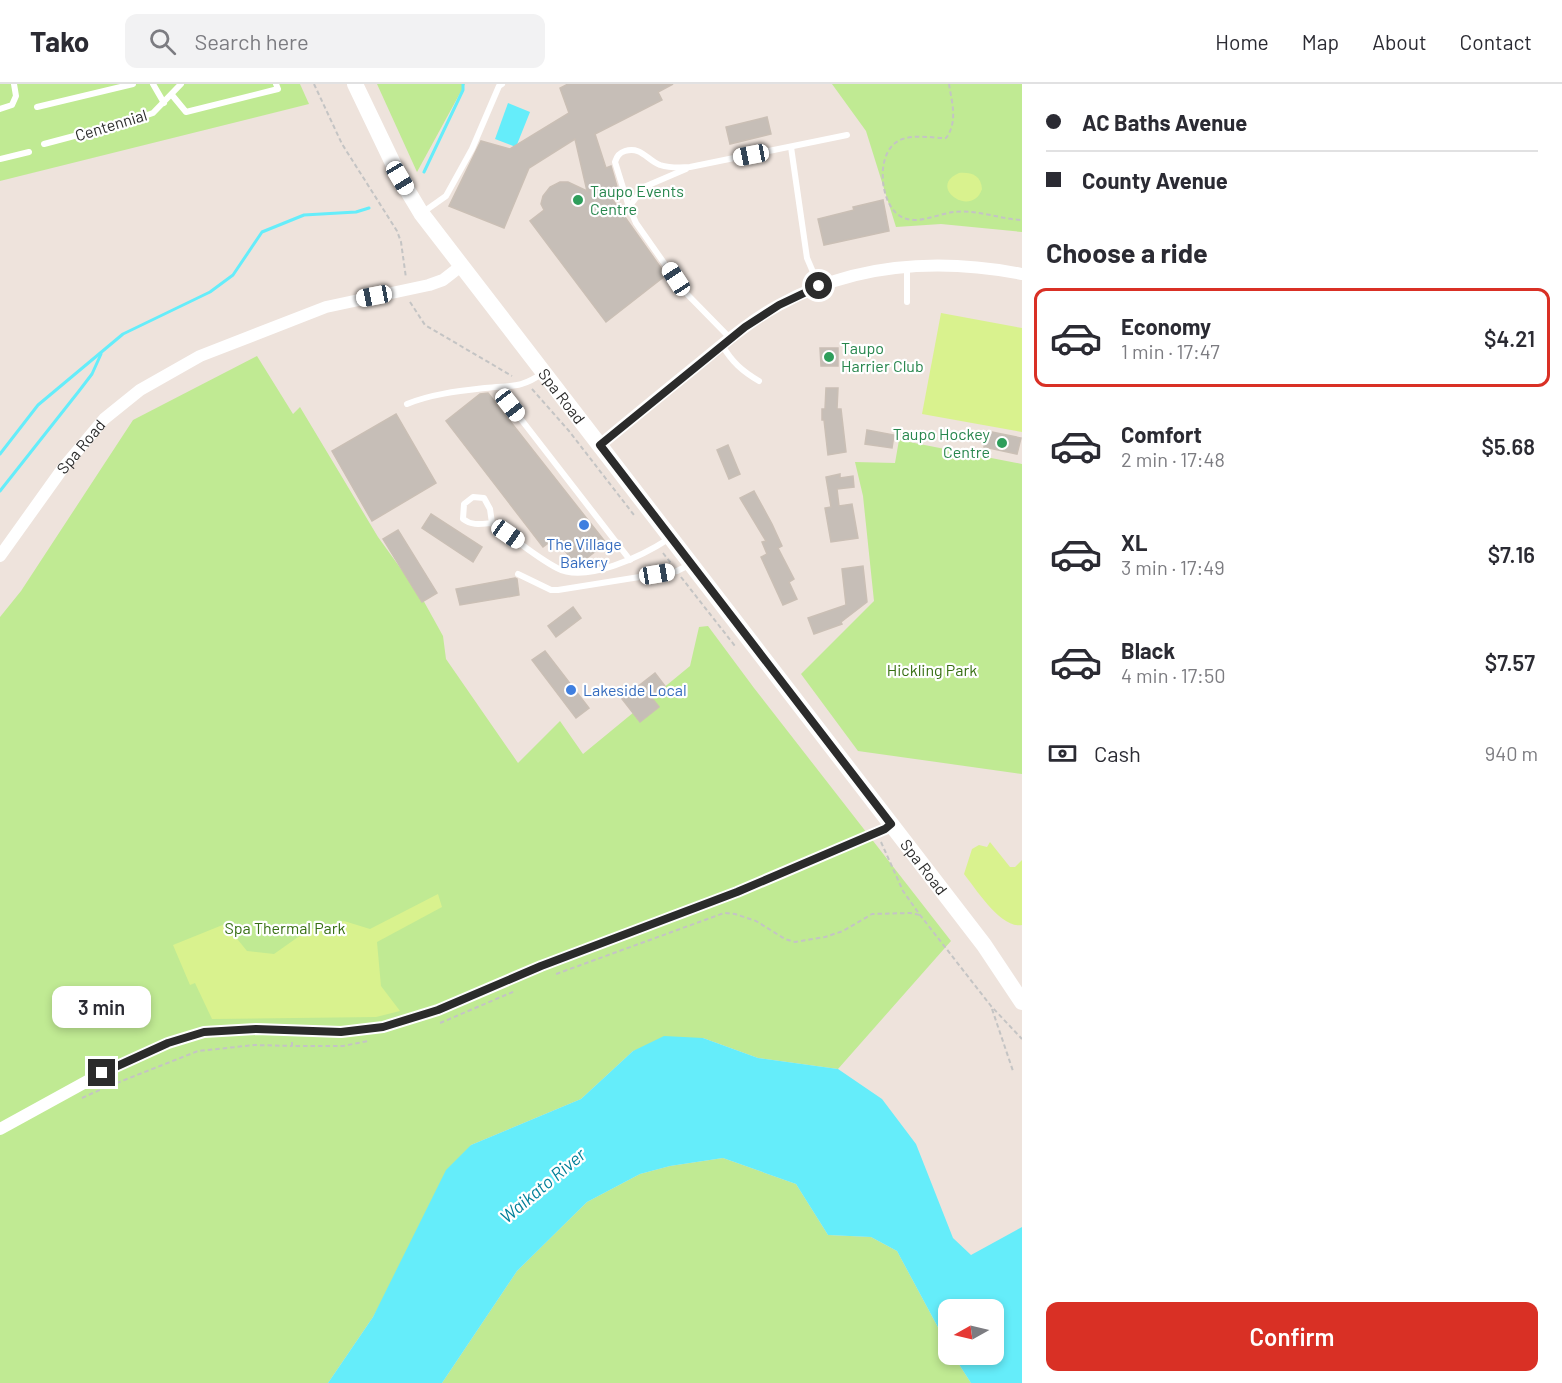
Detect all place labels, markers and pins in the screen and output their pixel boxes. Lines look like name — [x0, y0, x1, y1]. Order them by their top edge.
place label: Taupo Events Centre — [590, 181, 684, 218]
marker: Taupo Events Centre — [571, 193, 585, 207]
place label: Taupo Harrier Club — [841, 338, 924, 375]
marker: Taupo Harrier Club — [822, 350, 836, 364]
place label: Taupo Hockey Centre — [893, 424, 991, 461]
marker: Taupo Hockey Centre — [995, 436, 1009, 450]
marker: The Village Bakery — [577, 518, 591, 532]
place label: The Village Bakery — [546, 534, 622, 571]
place label: Lakeside Local — [583, 680, 687, 699]
marker: Lakeside Local — [564, 683, 578, 697]

